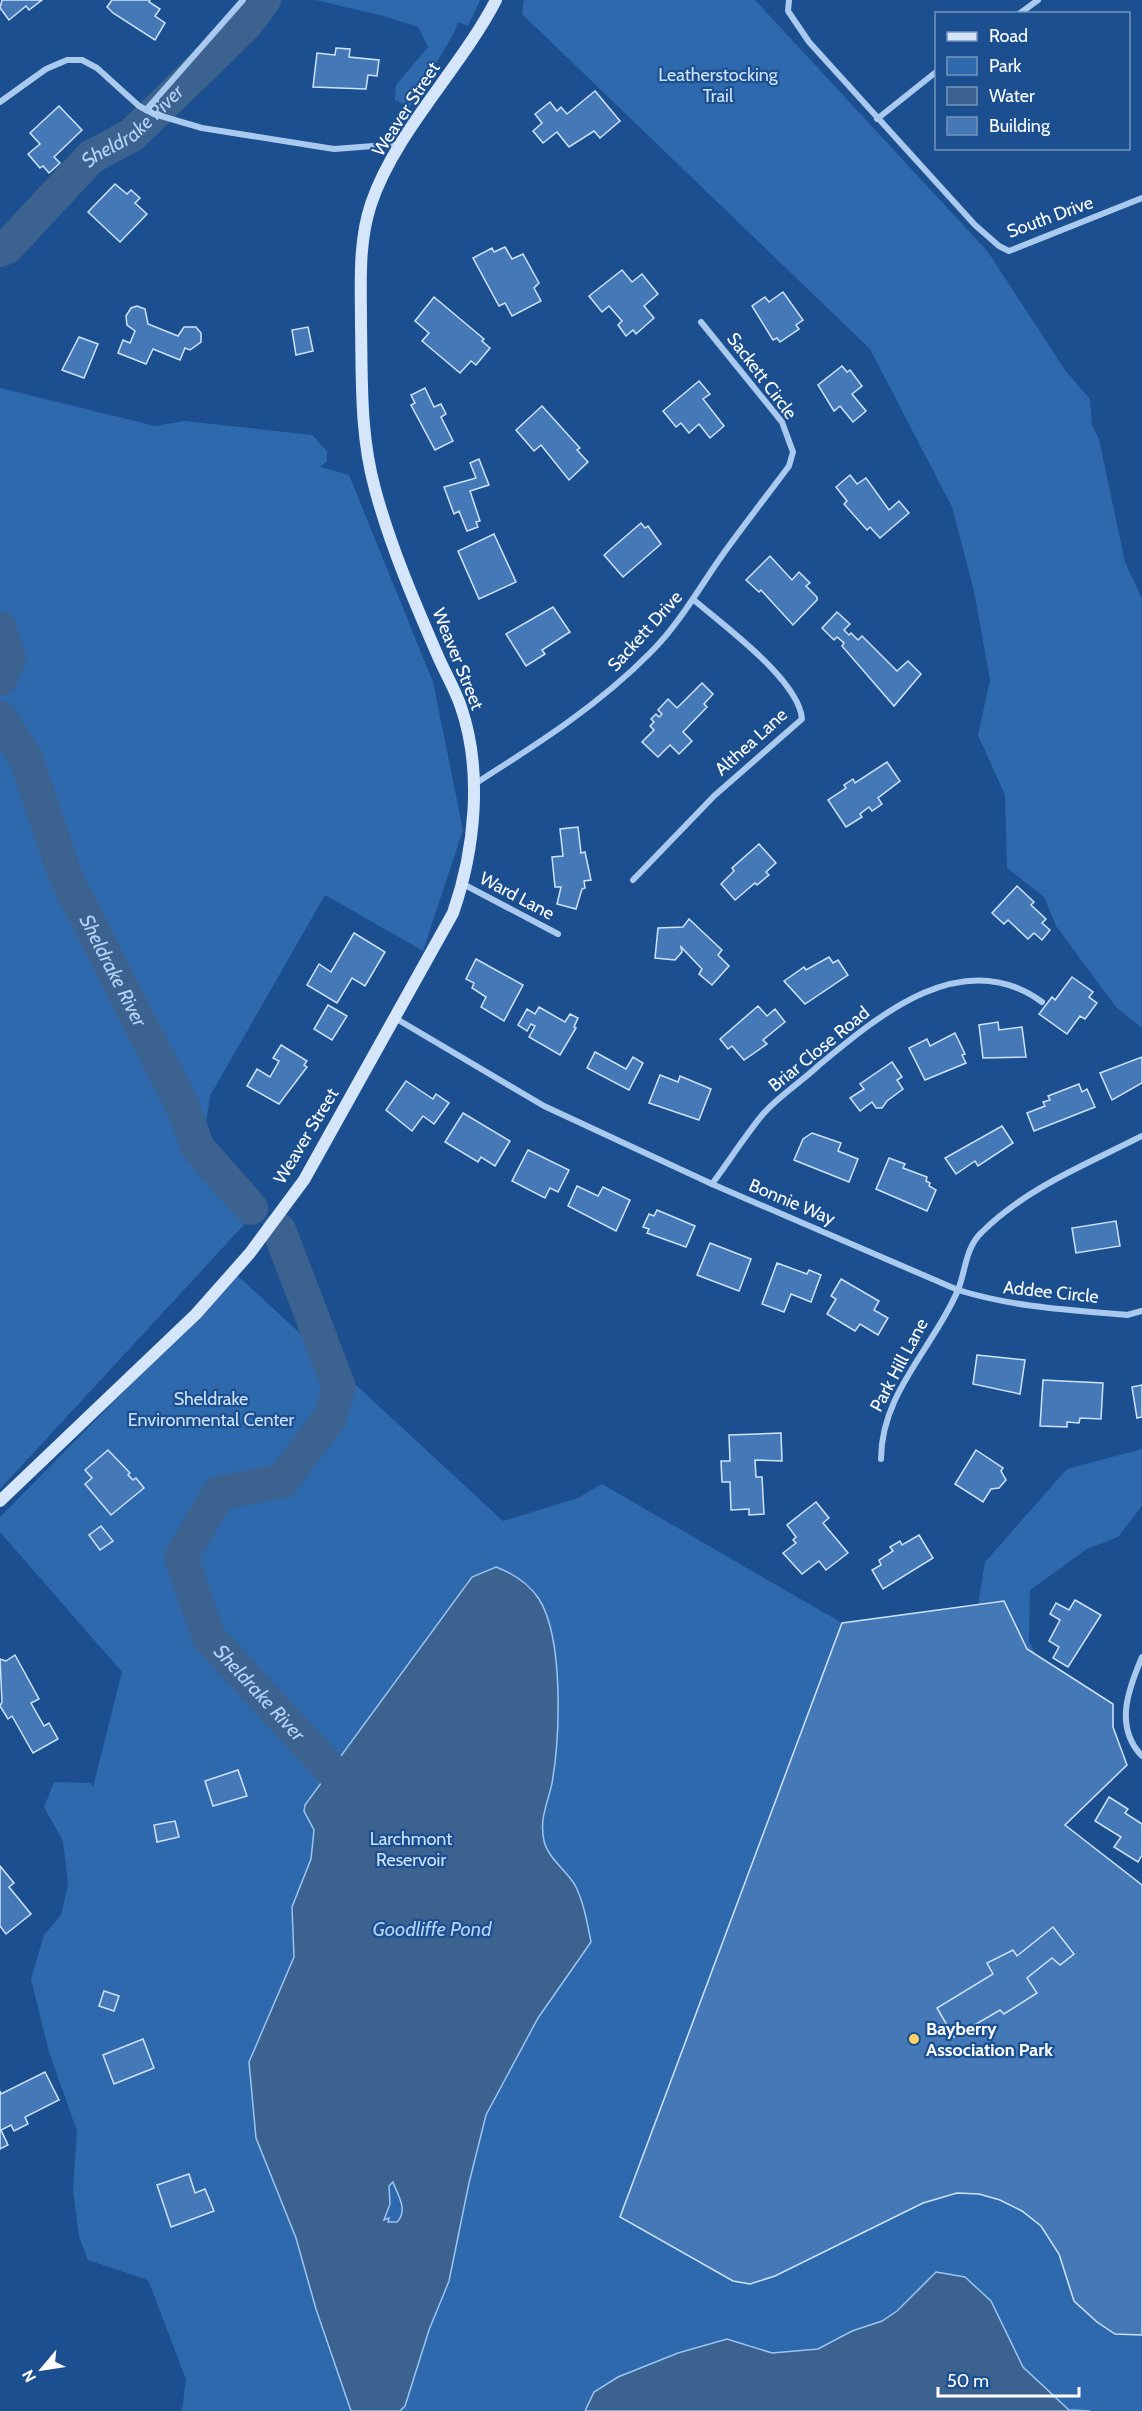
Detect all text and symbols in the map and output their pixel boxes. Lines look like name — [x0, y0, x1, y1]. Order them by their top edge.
legend — [935, 12, 1130, 150]
text: Road — [989, 25, 1028, 47]
text: Park — [989, 55, 1022, 77]
street label: Weaver Street — [367, 58, 445, 160]
park label: Leatherstocking Trail — [658, 64, 779, 107]
water label: Sheldrake River — [76, 79, 189, 172]
text: Water — [989, 85, 1035, 107]
text: Building — [989, 115, 1051, 137]
street label: South Drive — [1004, 191, 1096, 243]
street label: Sackett Circle — [722, 328, 802, 424]
street label: Sackett Drive — [603, 586, 687, 676]
street label: Weaver Street — [428, 605, 488, 713]
street label: Althea Lane — [710, 704, 792, 780]
street label: Ward Lane — [476, 867, 558, 925]
water label: Sheldrake River — [75, 910, 152, 1031]
street label: Briar Close Road — [764, 1002, 874, 1096]
street label: Weaver Street — [269, 1084, 343, 1188]
street label: Bonnie Way — [746, 1174, 838, 1230]
street label: Addee Circle — [1002, 1276, 1100, 1308]
street label: Park Hill Lane — [865, 1315, 933, 1415]
park label: Sheldrake Environmental Center — [128, 1388, 295, 1431]
water label: Sheldrake River — [209, 1639, 311, 1746]
park label: Larchmont Reservoir — [370, 1828, 452, 1871]
water label: Goodliffe Pond — [372, 1917, 492, 1941]
place label: Bayberry Association Park — [926, 2018, 1053, 2061]
marker: Bayberry Association Park — [907, 2032, 921, 2046]
north arrow — [12, 2339, 72, 2399]
scale bar — [938, 2360, 1079, 2398]
text: N — [18, 2366, 40, 2386]
text: 50 m — [947, 2370, 989, 2392]

